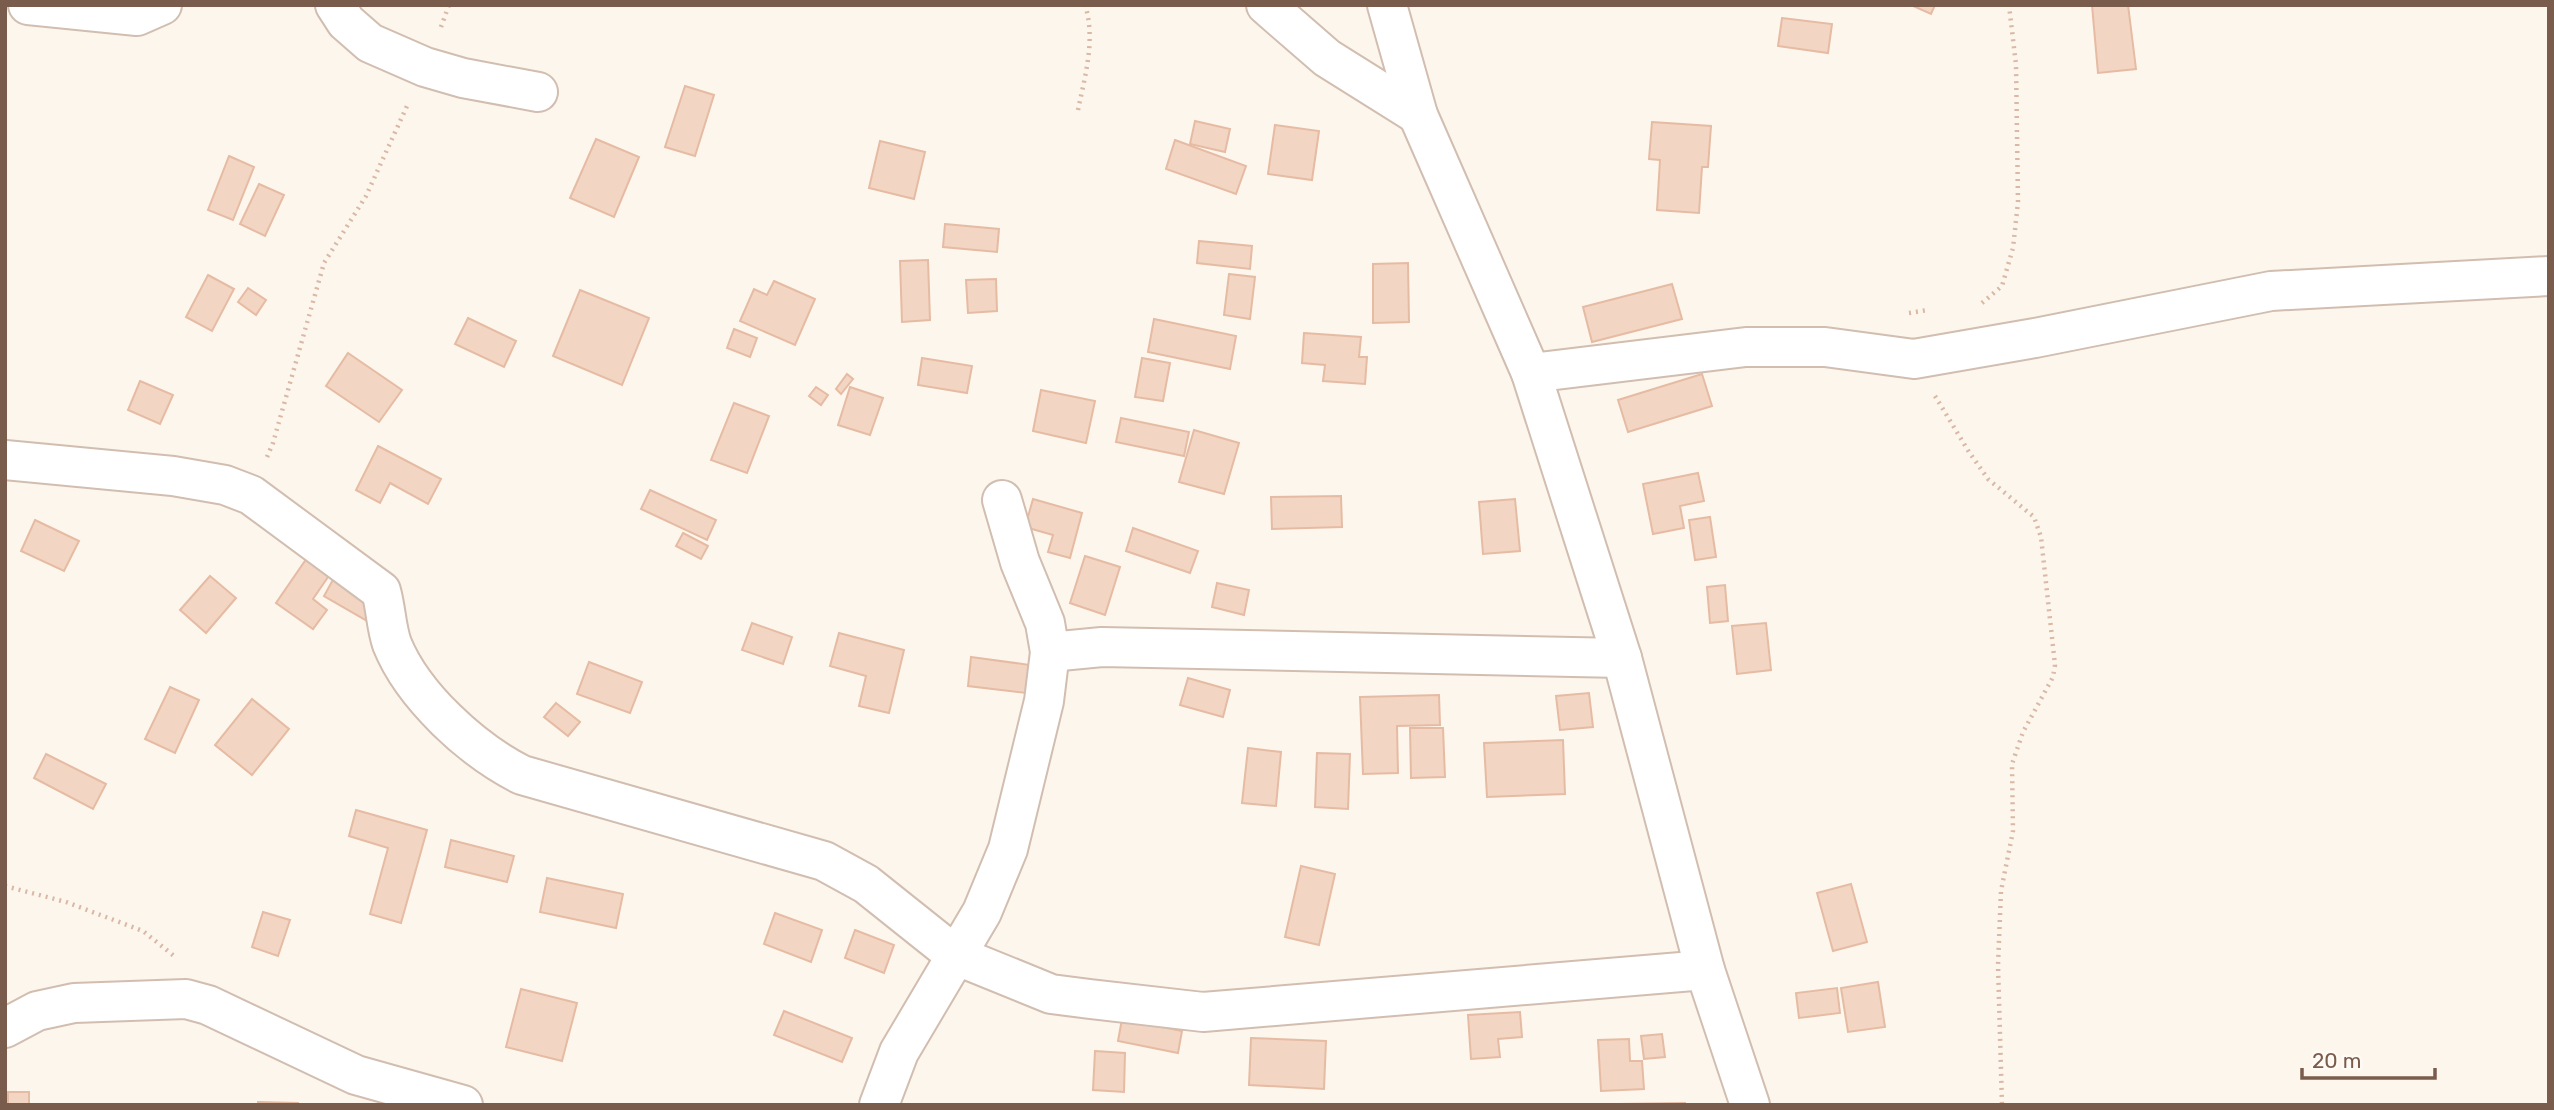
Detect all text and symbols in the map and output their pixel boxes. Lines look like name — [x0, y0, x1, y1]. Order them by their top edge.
scale bar — [2302, 1036, 2435, 1080]
text: 20 m — [2312, 1048, 2361, 1073]

